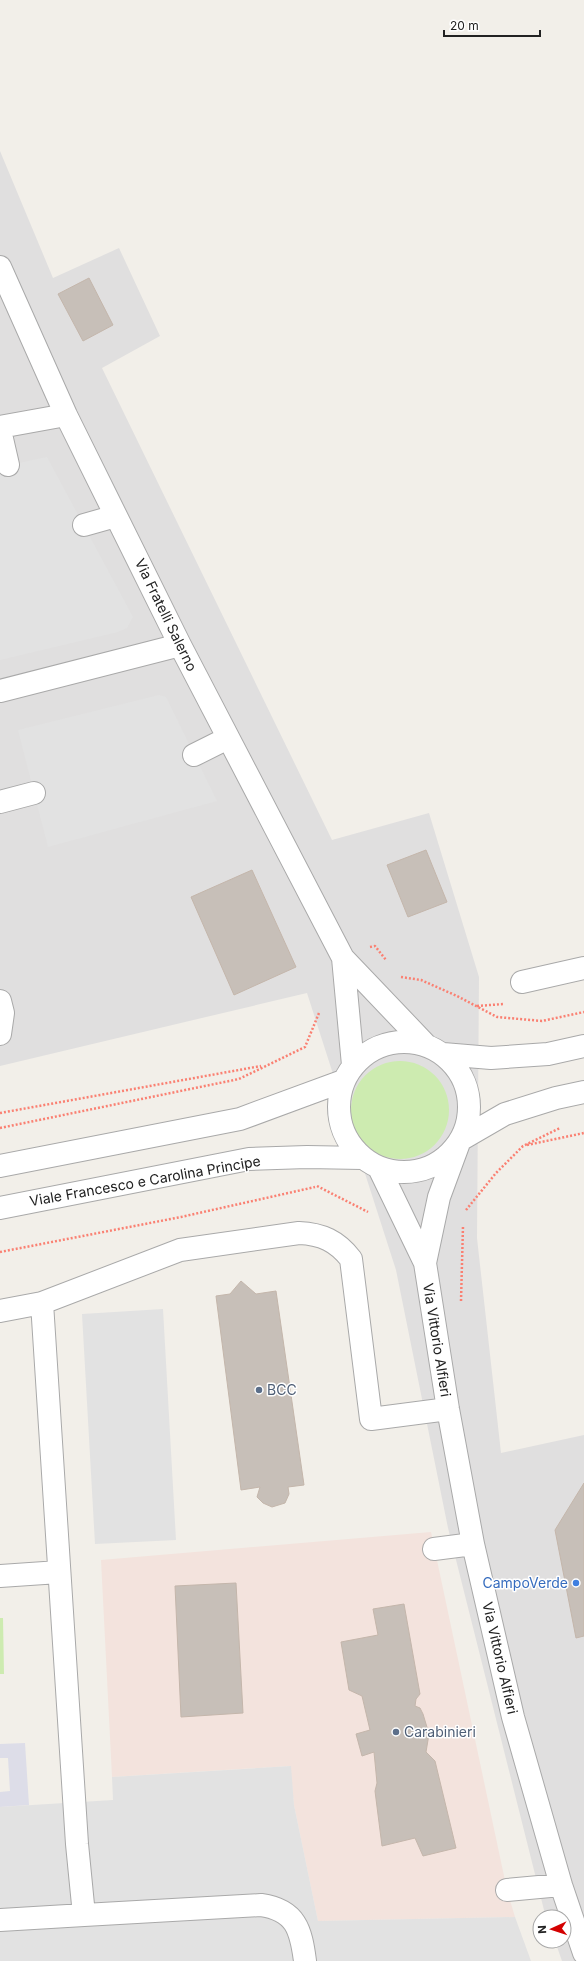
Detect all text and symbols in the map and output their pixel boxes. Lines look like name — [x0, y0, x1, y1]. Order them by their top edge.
scale bar — [444, 12, 540, 38]
text: 20 m — [450, 18, 479, 33]
street label: Via Fratelli Salerno — [132, 556, 201, 674]
street label: Viale Francesco e Carolina Principe — [28, 1152, 262, 1209]
street label: Via Vittorio Alfieri — [420, 1282, 455, 1398]
place label: BCC — [267, 1381, 297, 1398]
marker: BCC — [254, 1385, 264, 1395]
place label: CampoVerde — [483, 1574, 568, 1591]
marker: CampoVerde — [571, 1578, 581, 1588]
street label: Via Vittorio Alfieri — [479, 1600, 522, 1716]
place label: Carabinieri — [404, 1723, 476, 1740]
marker: Carabinieri — [391, 1727, 401, 1737]
north arrow — [532, 1909, 572, 1949]
text: N — [535, 1925, 549, 1934]

